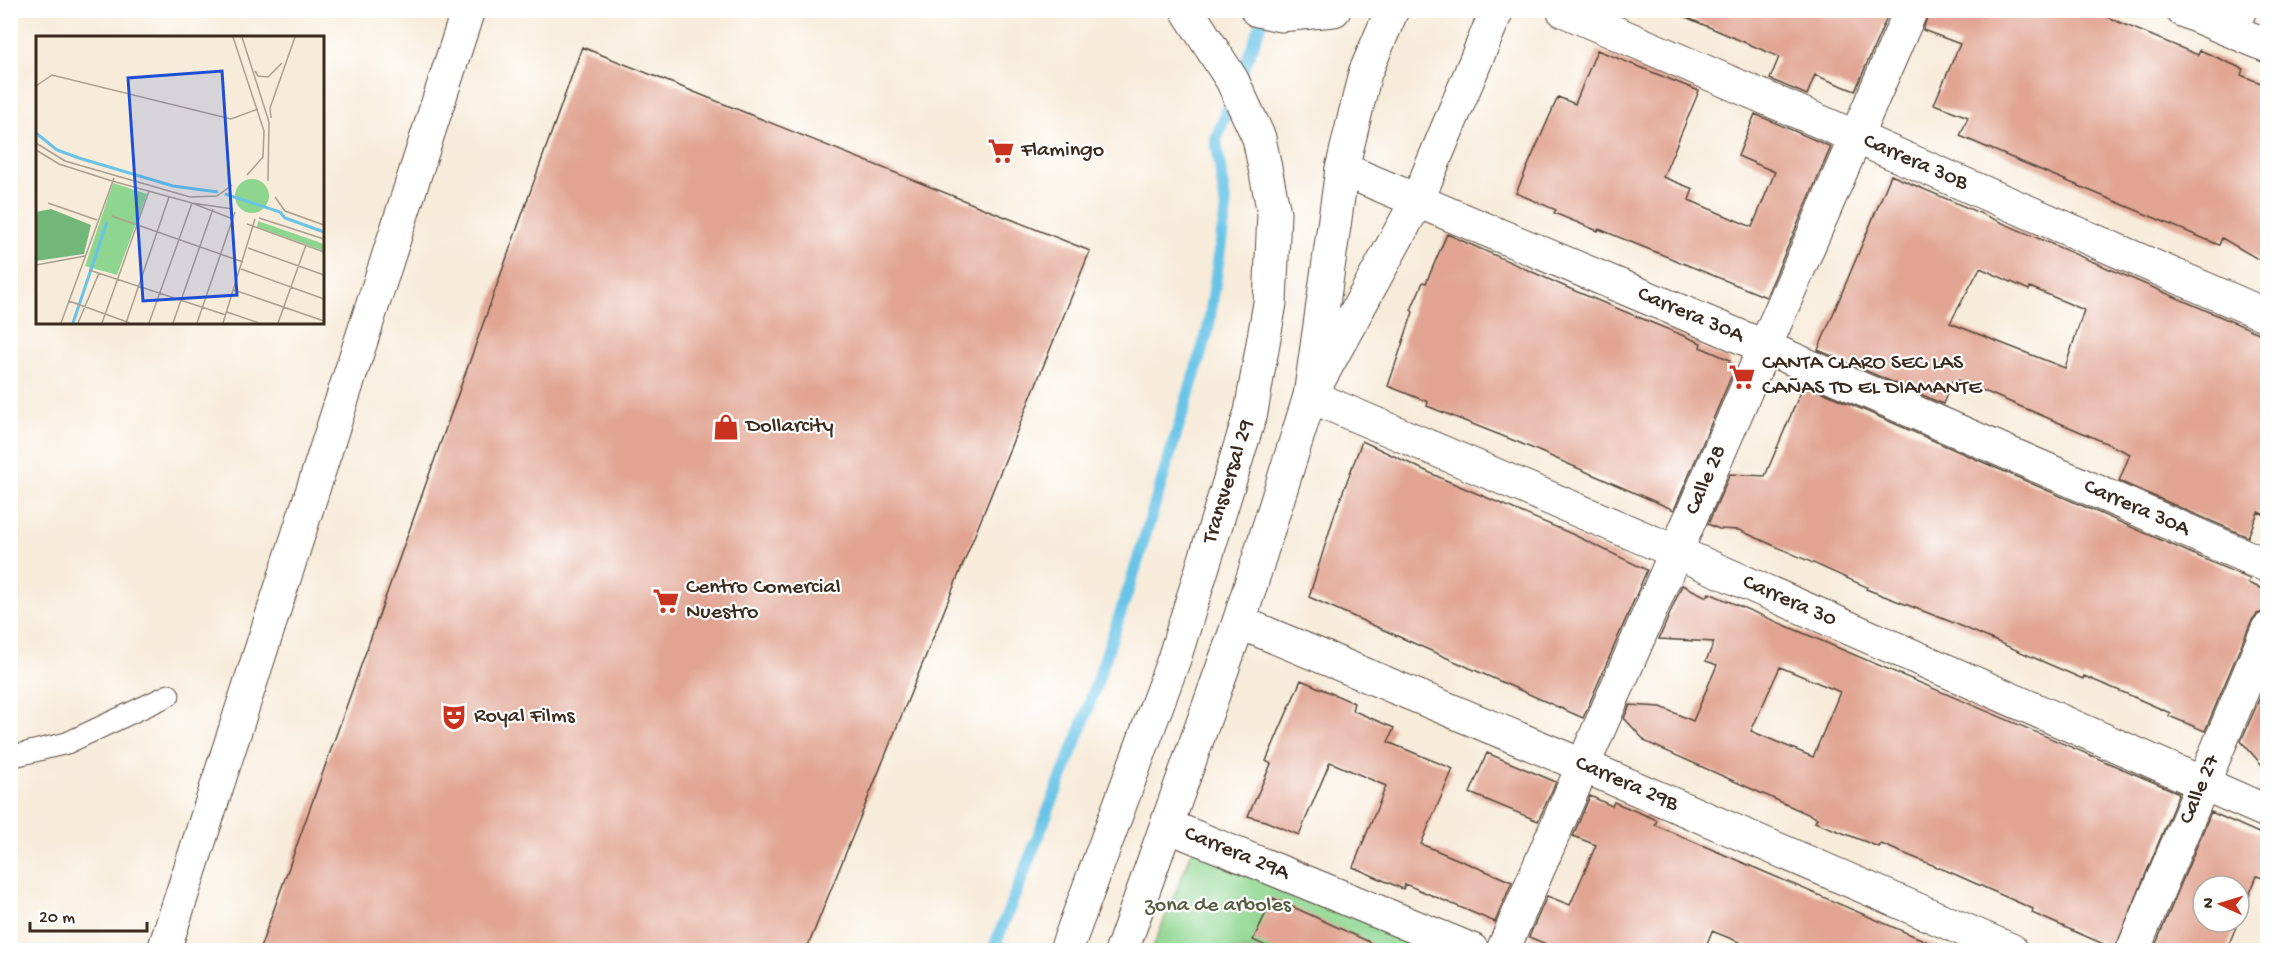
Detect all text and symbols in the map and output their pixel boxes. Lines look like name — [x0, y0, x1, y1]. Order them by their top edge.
inset map — [36, 36, 324, 324]
street label: Carrera 30B — [1859, 129, 1972, 197]
supermarket icon: Flamingo — [986, 136, 1016, 166]
place label: Flamingo — [1020, 138, 1104, 164]
street label: Carrera 30A — [1633, 282, 1749, 350]
place label: CANTA CLARO SEC LAS CAÑAS TD EL DIAMANTE — [1762, 351, 1983, 402]
supermarket icon: CANTA CLARO SEC LAS CAÑAS TD EL DIAMANTE — [1727, 362, 1757, 392]
shop icon: Dollarcity — [711, 412, 741, 442]
place label: Dollarcity — [744, 414, 834, 440]
street label: Transversal 29 — [1197, 417, 1261, 549]
street label: Calle 28 — [1680, 442, 1733, 519]
street label: Carrera 30A — [2079, 474, 2194, 544]
street label: Carrera 30 — [1738, 570, 1840, 634]
place label: Centro Comercial Nuestro — [686, 575, 841, 626]
supermarket icon: Centro Comercial Nuestro — [651, 586, 681, 616]
theatre icon: Royal Films — [439, 702, 469, 732]
place label: Royal Films — [474, 704, 576, 730]
street label: Carrera 29B — [1571, 751, 1682, 818]
street label: Calle 27 — [2174, 751, 2227, 828]
street label: Carrera 29A — [1180, 821, 1294, 887]
north arrow — [2191, 874, 2251, 934]
park label: zona de arboles — [1145, 893, 1292, 919]
scale bar — [30, 895, 147, 933]
text: N — [2200, 897, 2219, 909]
text: 20 m — [39, 908, 75, 929]

